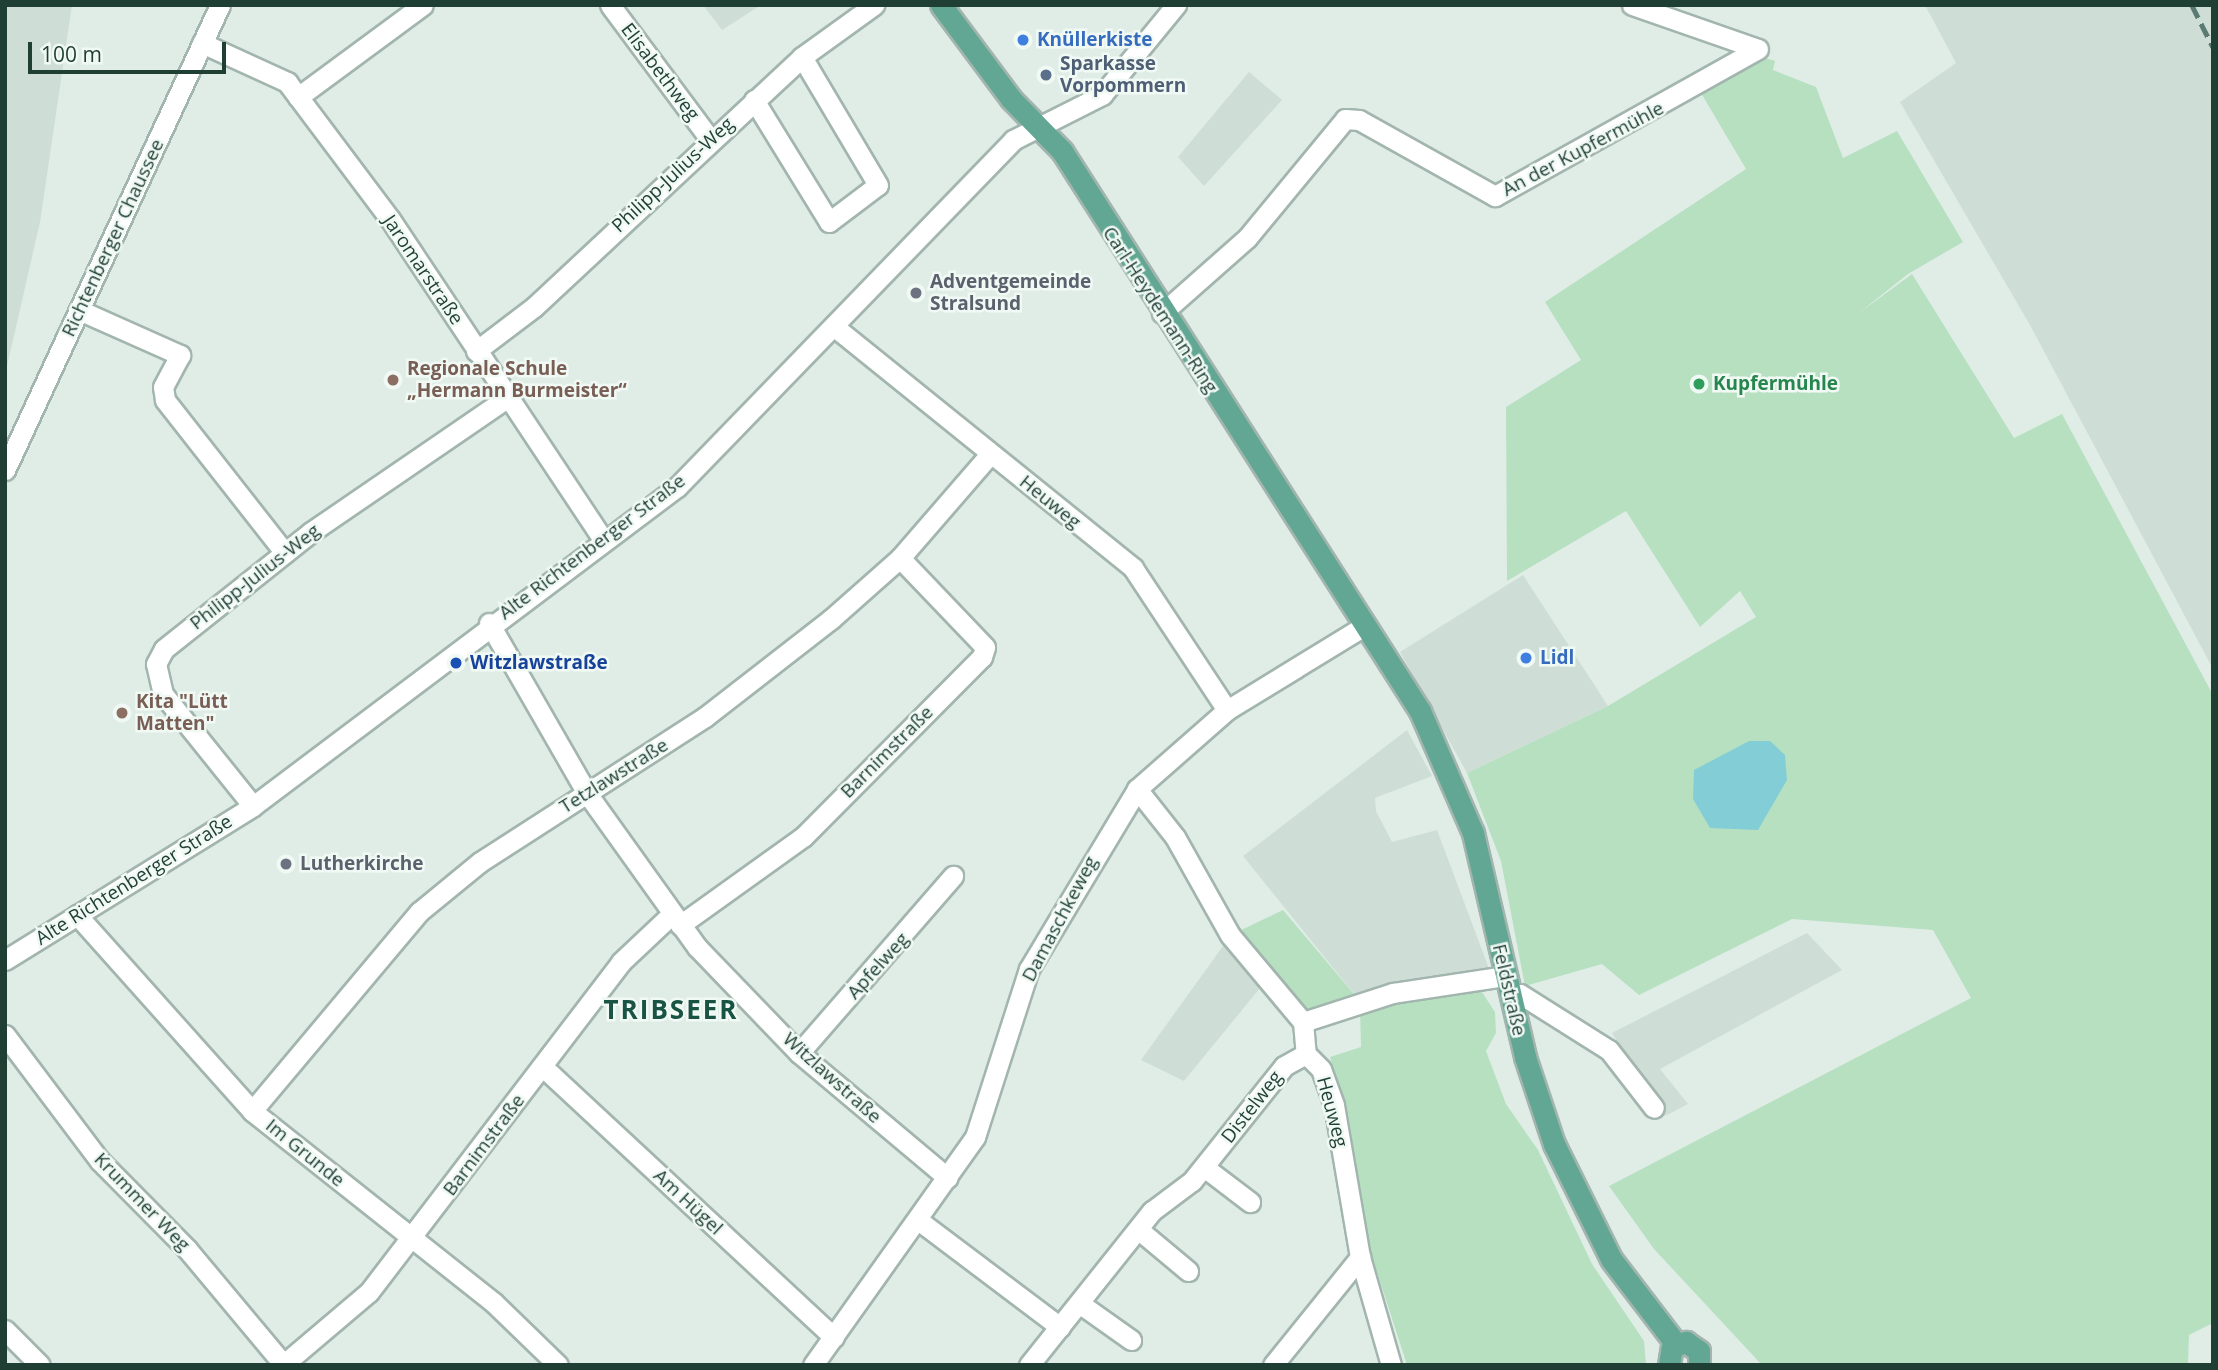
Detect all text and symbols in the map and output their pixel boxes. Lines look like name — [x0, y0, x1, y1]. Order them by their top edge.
street label: Elisabethweg — [616, 19, 704, 125]
scale bar — [32, 28, 229, 72]
place label: Knüllerkiste — [1037, 29, 1153, 51]
marker: Knüllerkiste — [1015, 32, 1031, 48]
text: 100 m — [41, 40, 102, 68]
place label: Sparkasse Vorpommern — [1060, 53, 1186, 97]
marker: Sparkasse Vorpommern — [1038, 67, 1054, 83]
street label: An der Kupfermühle — [1498, 97, 1668, 201]
street label: Philipp-Julius-Weg — [607, 113, 739, 237]
street label: Richtenberger Chaussee — [57, 136, 169, 340]
street label: Jaromarstraße — [378, 211, 468, 329]
street label: Carl-Heydemann-Ring — [1098, 223, 1222, 397]
place label: Adventgemeinde Stralsund — [930, 271, 1091, 315]
marker: Adventgemeinde Stralsund — [908, 285, 924, 301]
place label: Regionale Schule „Hermann Burmeister“ — [407, 358, 627, 402]
marker: Regionale Schule „Hermann Burmeister“ — [385, 372, 401, 388]
place label: Kupfermühle — [1713, 373, 1838, 395]
marker: Kupfermühle — [1691, 376, 1707, 392]
street label: Alte Richtenberger Straße — [494, 469, 690, 625]
street label: Heuweg — [1015, 470, 1085, 534]
street label: Philipp-Julius-Weg — [186, 519, 324, 635]
place label: Lidl — [1540, 647, 1574, 669]
marker: Lidl — [1518, 650, 1534, 666]
place label: Witzlawstraße — [470, 652, 608, 674]
marker: Witzlawstraße — [448, 655, 464, 671]
place label: Kita "Lütt Matten" — [136, 691, 228, 735]
street label: Barnimstraße — [836, 701, 938, 803]
marker: Kita "Lütt Matten" — [114, 705, 130, 721]
street label: Tetzlawstraße — [556, 734, 672, 818]
street label: Alte Richtenberger Straße — [32, 810, 236, 950]
street label: Damaschkeweg — [1017, 852, 1103, 986]
place label: Lutherkirche — [300, 853, 424, 875]
marker: Lutherkirche — [278, 856, 294, 872]
street label: Apfelweg — [842, 928, 914, 1004]
street label: Feldstraße — [1487, 942, 1531, 1038]
district label: TRIBSEER — [605, 994, 737, 1026]
street label: Witzlawstraße — [778, 1028, 886, 1128]
street label: Distelweg — [1217, 1066, 1287, 1148]
street label: Heuweg — [1312, 1074, 1352, 1150]
street label: Barnimstraße — [438, 1090, 530, 1200]
street label: Im Grunde — [261, 1114, 349, 1192]
street label: Krummer Weg — [89, 1148, 195, 1256]
street label: Am Hügel — [649, 1164, 727, 1240]

